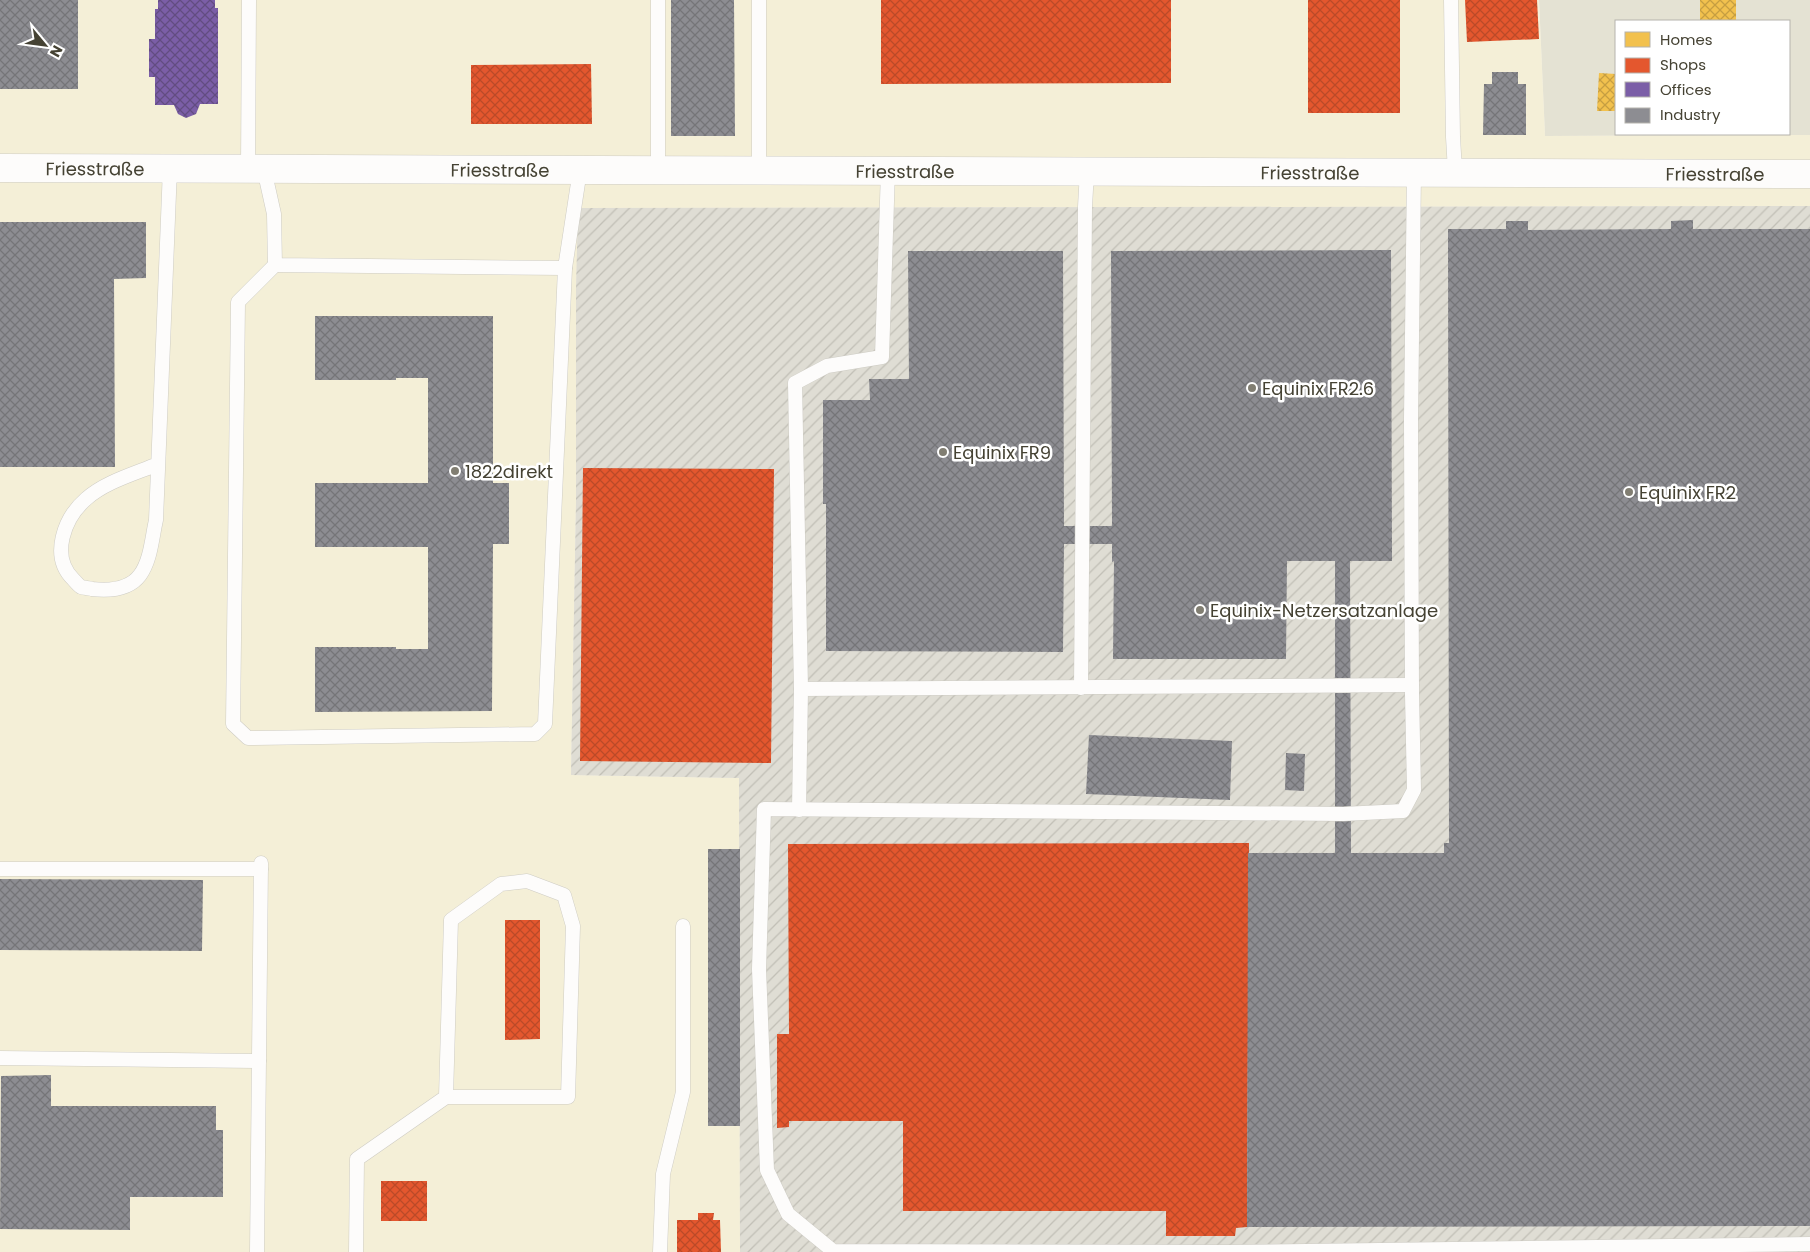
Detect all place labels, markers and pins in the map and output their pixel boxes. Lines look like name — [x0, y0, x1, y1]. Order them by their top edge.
place label: Equinix FR2.6 — [1262, 376, 1374, 401]
marker: Equinix FR2.6 — [1246, 382, 1258, 394]
place label: Equinix FR9 — [953, 440, 1051, 465]
marker: Equinix FR9 — [937, 446, 949, 458]
place label: 1822direkt — [465, 459, 553, 484]
marker: 1822direkt — [449, 465, 461, 477]
place label: Equinix FR2 — [1639, 480, 1736, 505]
marker: Equinix FR2 — [1623, 486, 1635, 498]
place label: Equinix-Netzersatzanlage — [1210, 598, 1438, 623]
marker: Equinix-Netzersatzanlage — [1194, 604, 1206, 616]

